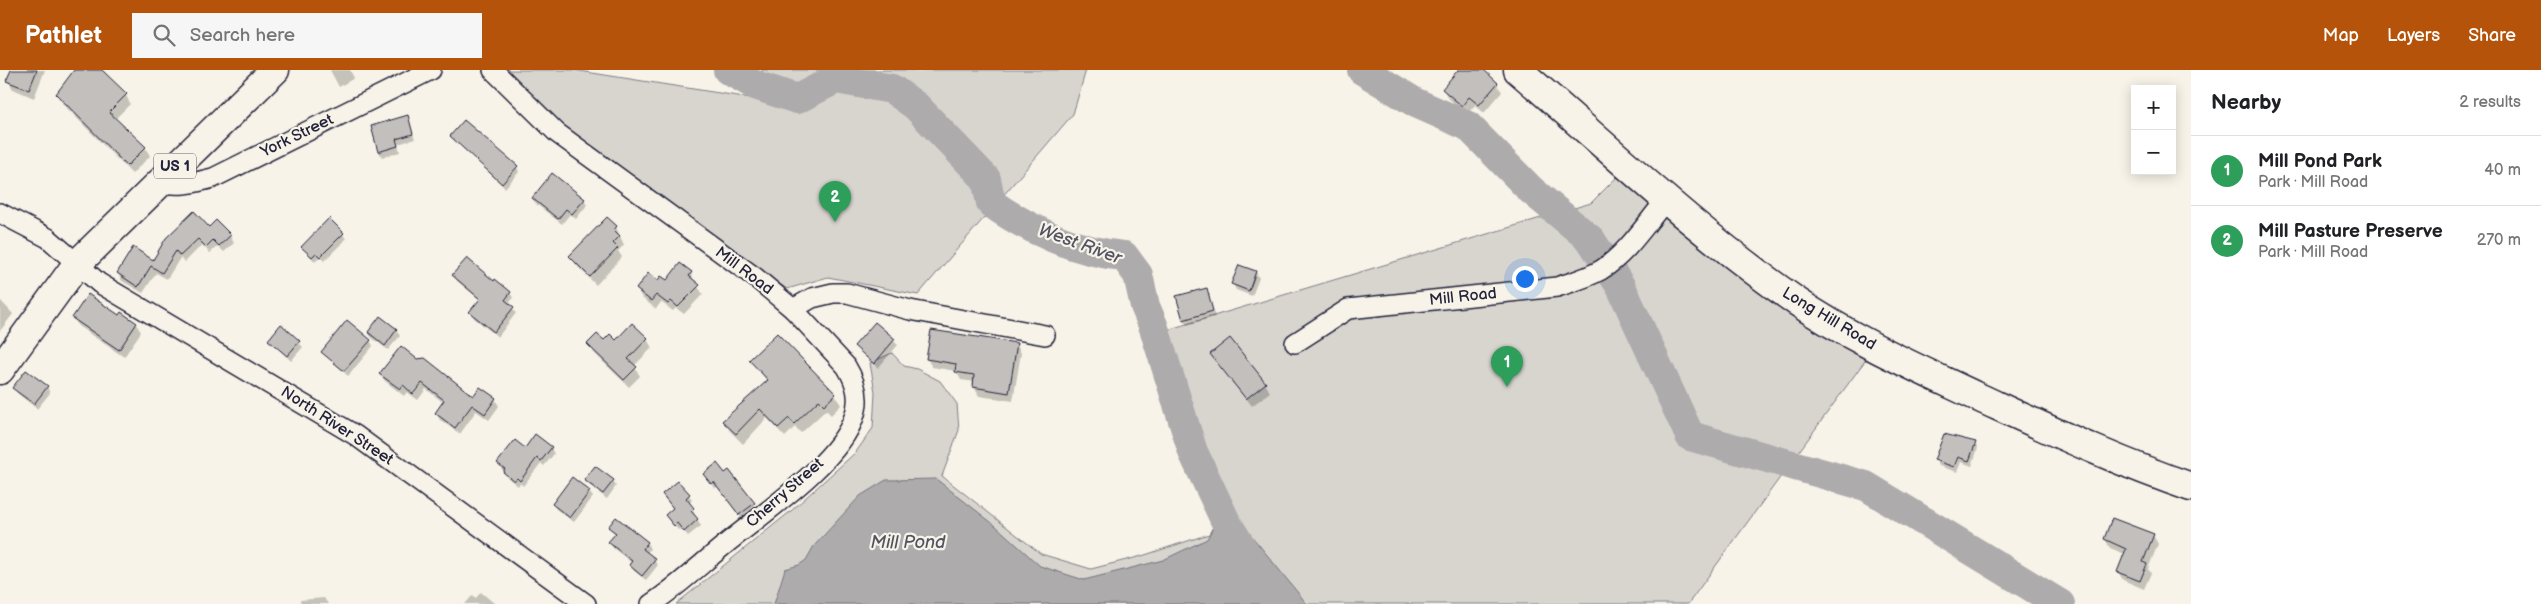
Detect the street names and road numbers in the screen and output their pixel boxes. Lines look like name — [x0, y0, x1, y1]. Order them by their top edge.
street label: York Street — [257, 110, 337, 162]
road number: US 1 — [154, 154, 196, 178]
street label: Mill Road — [711, 243, 777, 299]
street label: Mill Road — [1428, 284, 1498, 310]
street label: Long Hill Road — [1779, 284, 1879, 354]
street label: North River Street — [277, 383, 397, 470]
street label: Cherry Street — [742, 454, 828, 532]

